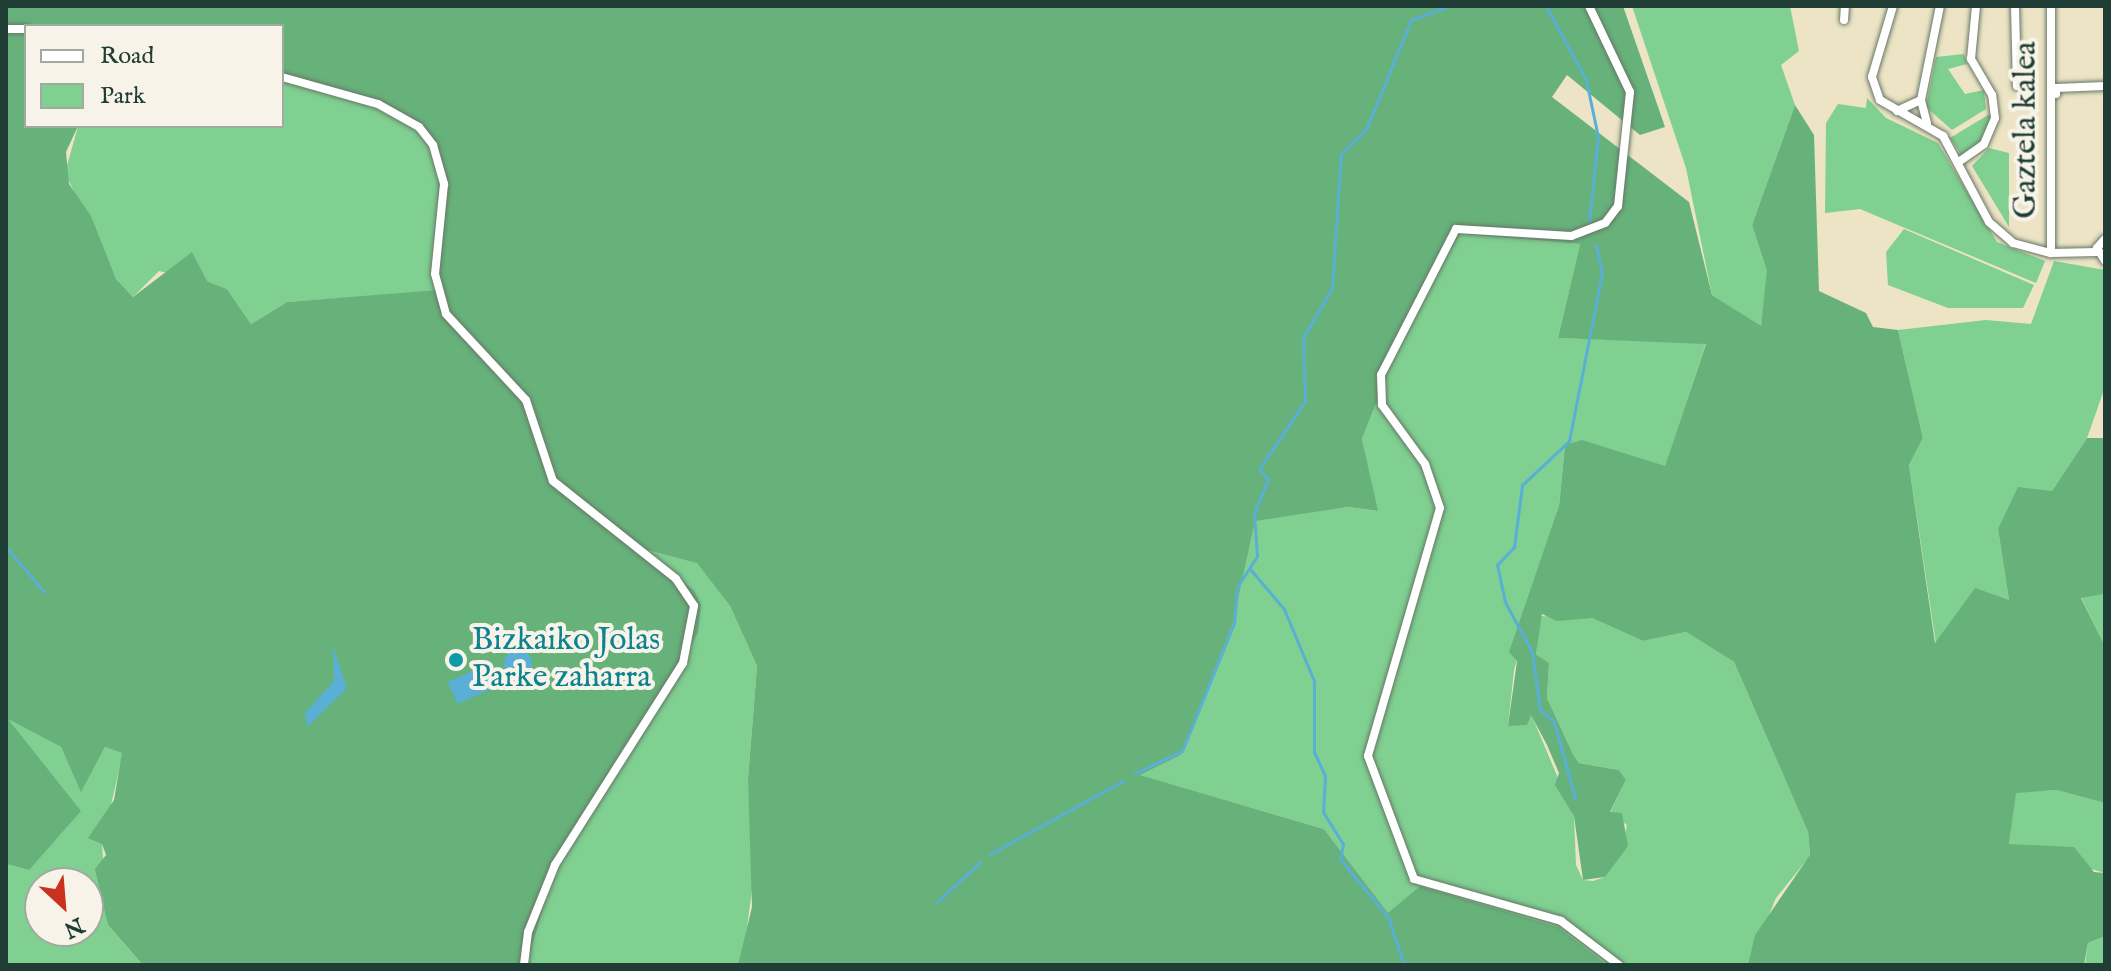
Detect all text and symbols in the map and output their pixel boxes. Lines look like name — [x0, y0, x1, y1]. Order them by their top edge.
legend — [24, 24, 284, 128]
text: Road — [100, 41, 154, 72]
street label: Gaztela kalea — [2008, 41, 2046, 219]
text: Park — [100, 81, 146, 112]
place label: Bizkaiko Jolas Parke zaharra — [472, 623, 660, 698]
marker: Bizkaiko Jolas Parke zaharra — [447, 651, 465, 669]
north arrow — [24, 867, 104, 947]
text: N — [59, 910, 88, 944]

